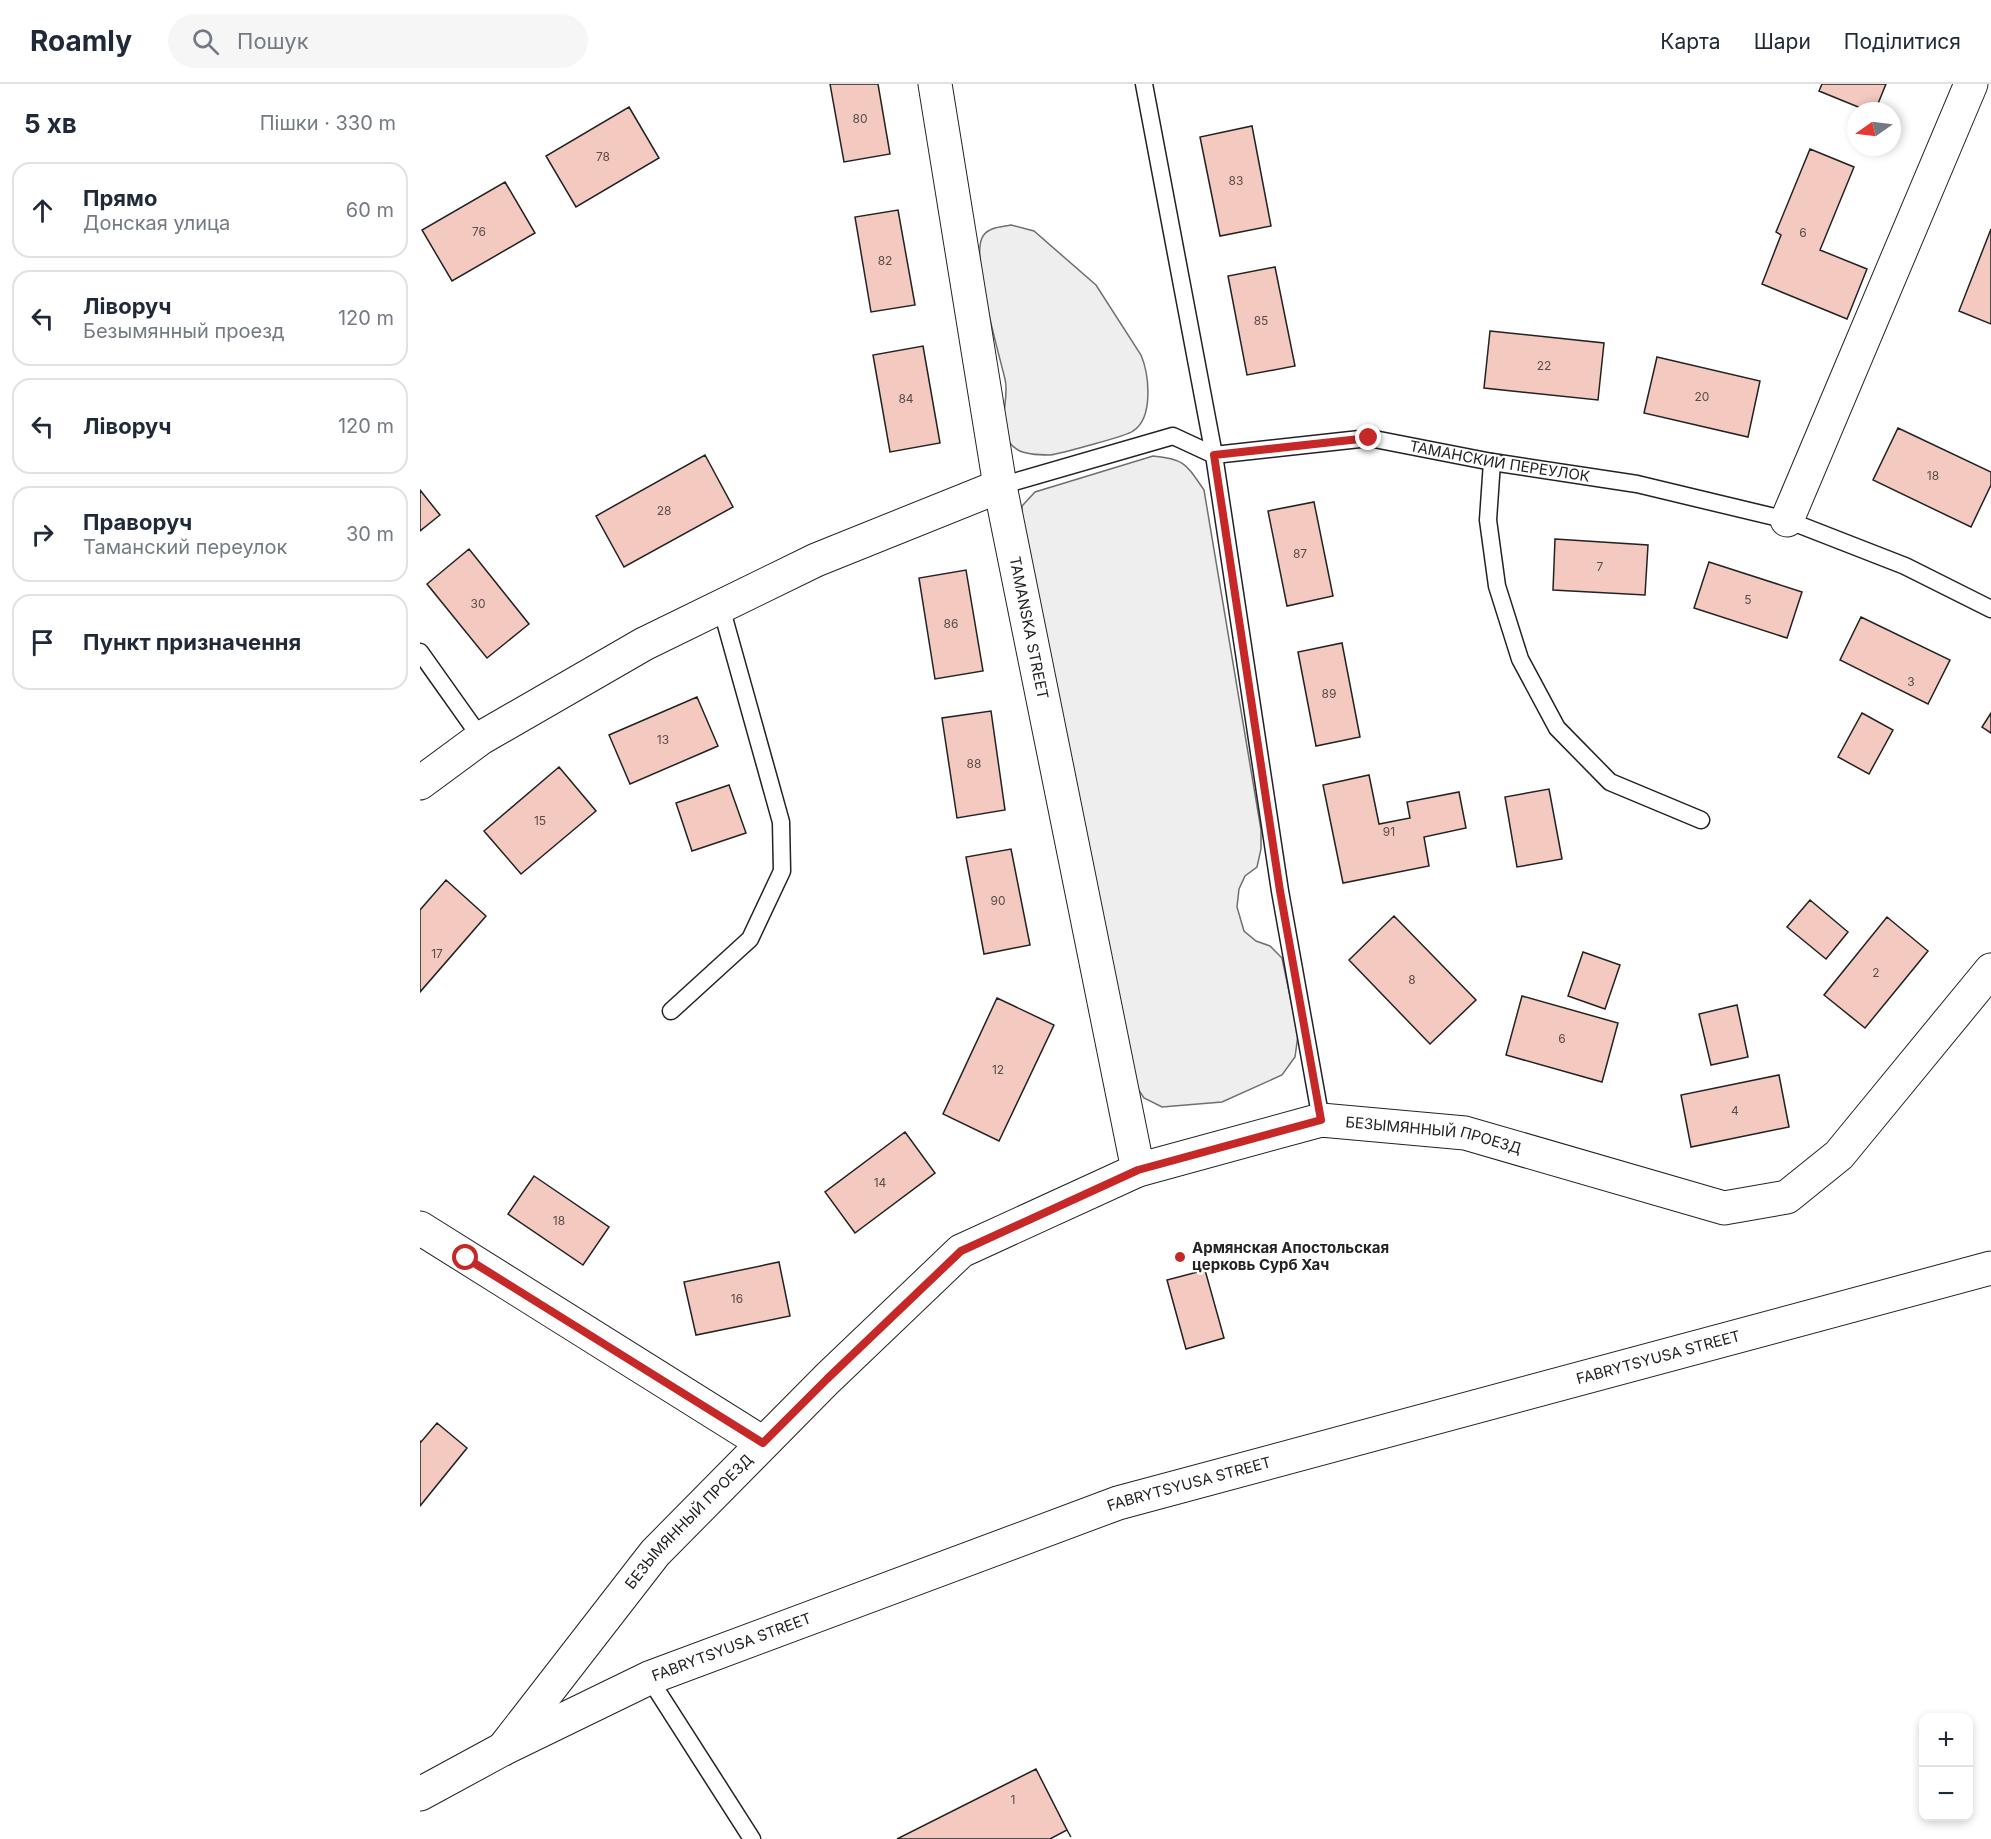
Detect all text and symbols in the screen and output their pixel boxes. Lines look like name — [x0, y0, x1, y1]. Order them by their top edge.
search box — [168, 14, 588, 68]
text: Roamly — [30, 24, 132, 58]
icon: search — [189, 25, 222, 58]
text: Пошук — [237, 28, 309, 54]
text: Карта — [1660, 29, 1721, 54]
text: Шари — [1754, 29, 1811, 54]
text: Поділитися — [1844, 29, 1961, 54]
north arrow — [1847, 102, 1901, 156]
text: 5 хв — [24, 108, 77, 139]
text: Пішки · 330 m — [260, 111, 396, 135]
house number: 80 — [853, 111, 868, 126]
house number: 78 — [596, 149, 610, 164]
house number: 83 — [1229, 173, 1243, 188]
text: Прямо — [83, 185, 157, 211]
icon: ahead — [26, 194, 59, 227]
text: 60 m — [346, 198, 394, 222]
text: Донская улица — [83, 211, 230, 235]
house number: 76 — [472, 224, 486, 239]
house number: 6 — [1799, 225, 1807, 240]
house number: 82 — [878, 253, 892, 268]
text: Ліворуч — [83, 293, 171, 319]
icon: left — [26, 302, 59, 335]
text: 120 m — [338, 306, 394, 330]
house number: 85 — [1254, 313, 1268, 328]
text: Безымянный проезд — [83, 319, 285, 343]
house number: 22 — [1537, 358, 1551, 373]
house number: 20 — [1695, 389, 1709, 404]
house number: 84 — [898, 391, 914, 406]
icon: left — [26, 410, 59, 443]
text: Ліворуч — [83, 413, 171, 439]
text: 120 m — [338, 414, 394, 438]
route end — [1355, 424, 1381, 450]
street label: ТАМАНСКИЙ ПЕРЕУЛОК — [1408, 436, 1591, 486]
house number: 18 — [1927, 468, 1939, 483]
house number: 28 — [657, 503, 671, 518]
text: Праворуч — [83, 509, 192, 535]
icon: right — [26, 518, 59, 551]
text: 30 m — [346, 522, 394, 546]
text: Таманский переулок — [83, 535, 287, 559]
house number: 87 — [1293, 546, 1307, 561]
street label: TAMANSKA STREET — [1005, 555, 1053, 701]
house number: 7 — [1597, 559, 1604, 574]
house number: 5 — [1744, 592, 1752, 607]
house number: 30 — [471, 596, 485, 611]
house number: 86 — [944, 616, 958, 631]
icon: arrive — [26, 626, 59, 659]
text: Пункт призначення — [83, 629, 301, 655]
house number: 3 — [1907, 674, 1915, 689]
house number: 89 — [1322, 686, 1336, 701]
house number: 13 — [657, 732, 669, 747]
house number: 88 — [967, 756, 981, 771]
house number: 15 — [534, 813, 546, 828]
house number: 91 — [1383, 824, 1395, 839]
house number: 90 — [990, 893, 1006, 908]
house number: 17 — [431, 946, 443, 961]
house number: 2 — [1872, 965, 1880, 980]
house number: 8 — [1408, 972, 1416, 987]
house number: 6 — [1558, 1031, 1566, 1046]
house number: 12 — [992, 1062, 1004, 1077]
house number: 4 — [1731, 1103, 1739, 1118]
street label: БЕЗЫМЯННЫЙ ПРОЕЗД — [1345, 1112, 1524, 1158]
house number: 14 — [874, 1175, 887, 1190]
house number: 18 — [553, 1213, 565, 1228]
place label: Армянская Апостольская церковь Сурб Хач — [1192, 1238, 1389, 1274]
route start — [452, 1244, 478, 1270]
marker: Армянская Апостольская церковь Сурб Хач — [1173, 1250, 1187, 1264]
house number: 16 — [731, 1291, 743, 1306]
street label: FABRYTSYUSA STREET — [1574, 1326, 1742, 1388]
street label: БЕЗЫМЯННЫЙ ПРОЕЗД — [621, 1450, 756, 1593]
street label: FABRYTSYUSA STREET — [1104, 1452, 1273, 1515]
street label: FABRYTSYUSA STREET — [649, 1608, 814, 1685]
map controls — [1919, 1713, 1973, 1821]
button: + — [1919, 1713, 1973, 1767]
button: − — [1919, 1767, 1973, 1821]
house number: 1 — [1011, 1792, 1015, 1807]

